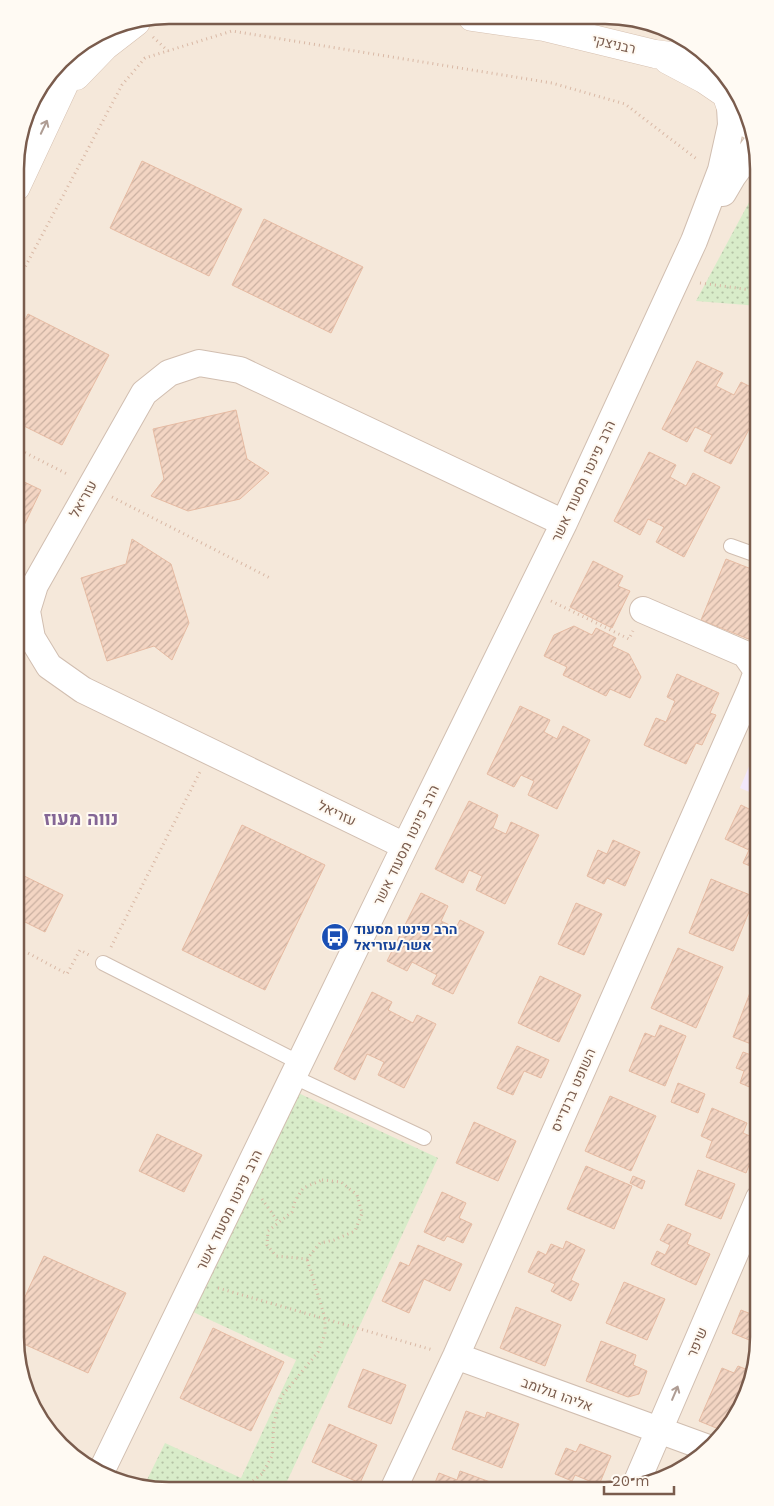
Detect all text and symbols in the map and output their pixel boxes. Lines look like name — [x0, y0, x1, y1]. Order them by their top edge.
street label: רבניצקי — [591, 31, 637, 57]
one-way arrow — [40, 119, 50, 134]
street label: הרב פינטו מסעוד אשר — [548, 418, 618, 544]
street label: עזריאל — [66, 478, 100, 520]
street label: הרב פינטו מסעוד אשר — [370, 782, 442, 908]
street label: עזריאל — [315, 797, 359, 829]
district label: נווה מעוז — [44, 807, 118, 830]
place label: הרב פינטו מסעוד אשר/עזריאל — [354, 921, 458, 953]
bus stop icon: הרב פינטו מסעוד אשר/עזריאל — [320, 922, 350, 952]
street label: השופט ברנדייס — [547, 1046, 599, 1134]
street label: הרב פינטו מסעוד אשר — [193, 1147, 265, 1273]
street label: שיפר — [684, 1325, 710, 1359]
street label: אליהו גולומב — [519, 1374, 595, 1414]
one-way arrow — [671, 1386, 680, 1401]
scale bar — [604, 1464, 674, 1496]
text: 20 m — [612, 1472, 650, 1490]

